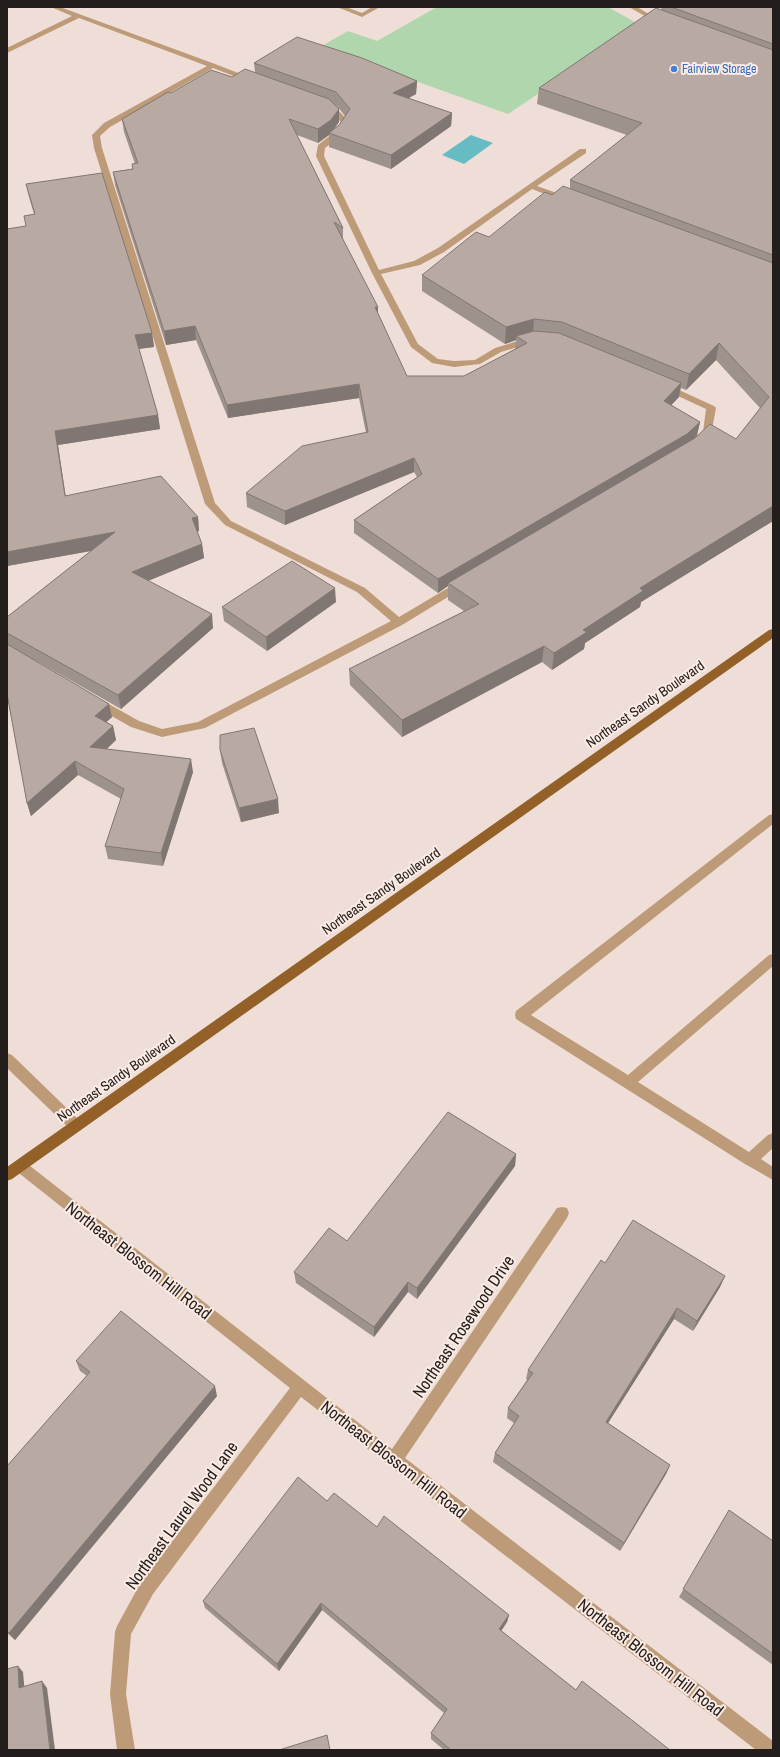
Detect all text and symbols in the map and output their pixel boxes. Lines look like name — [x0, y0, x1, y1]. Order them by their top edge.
place label: Fairview Storage — [682, 61, 756, 77]
marker: Fairview Storage — [669, 64, 679, 74]
street label: Northeast Sandy Boulevard — [582, 656, 708, 752]
street label: Northeast Sandy Boulevard — [318, 843, 444, 939]
street label: Northeast Sandy Boulevard — [53, 1030, 179, 1126]
street label: Northeast Blossom Hill Road — [61, 1196, 217, 1324]
street label: Northeast Rosewood Drive — [407, 1250, 519, 1402]
street label: Northeast Blossom Hill Road — [316, 1395, 472, 1523]
street label: Northeast Laurel Wood Lane — [119, 1436, 243, 1594]
street label: Northeast Blossom Hill Road — [573, 1593, 729, 1721]

